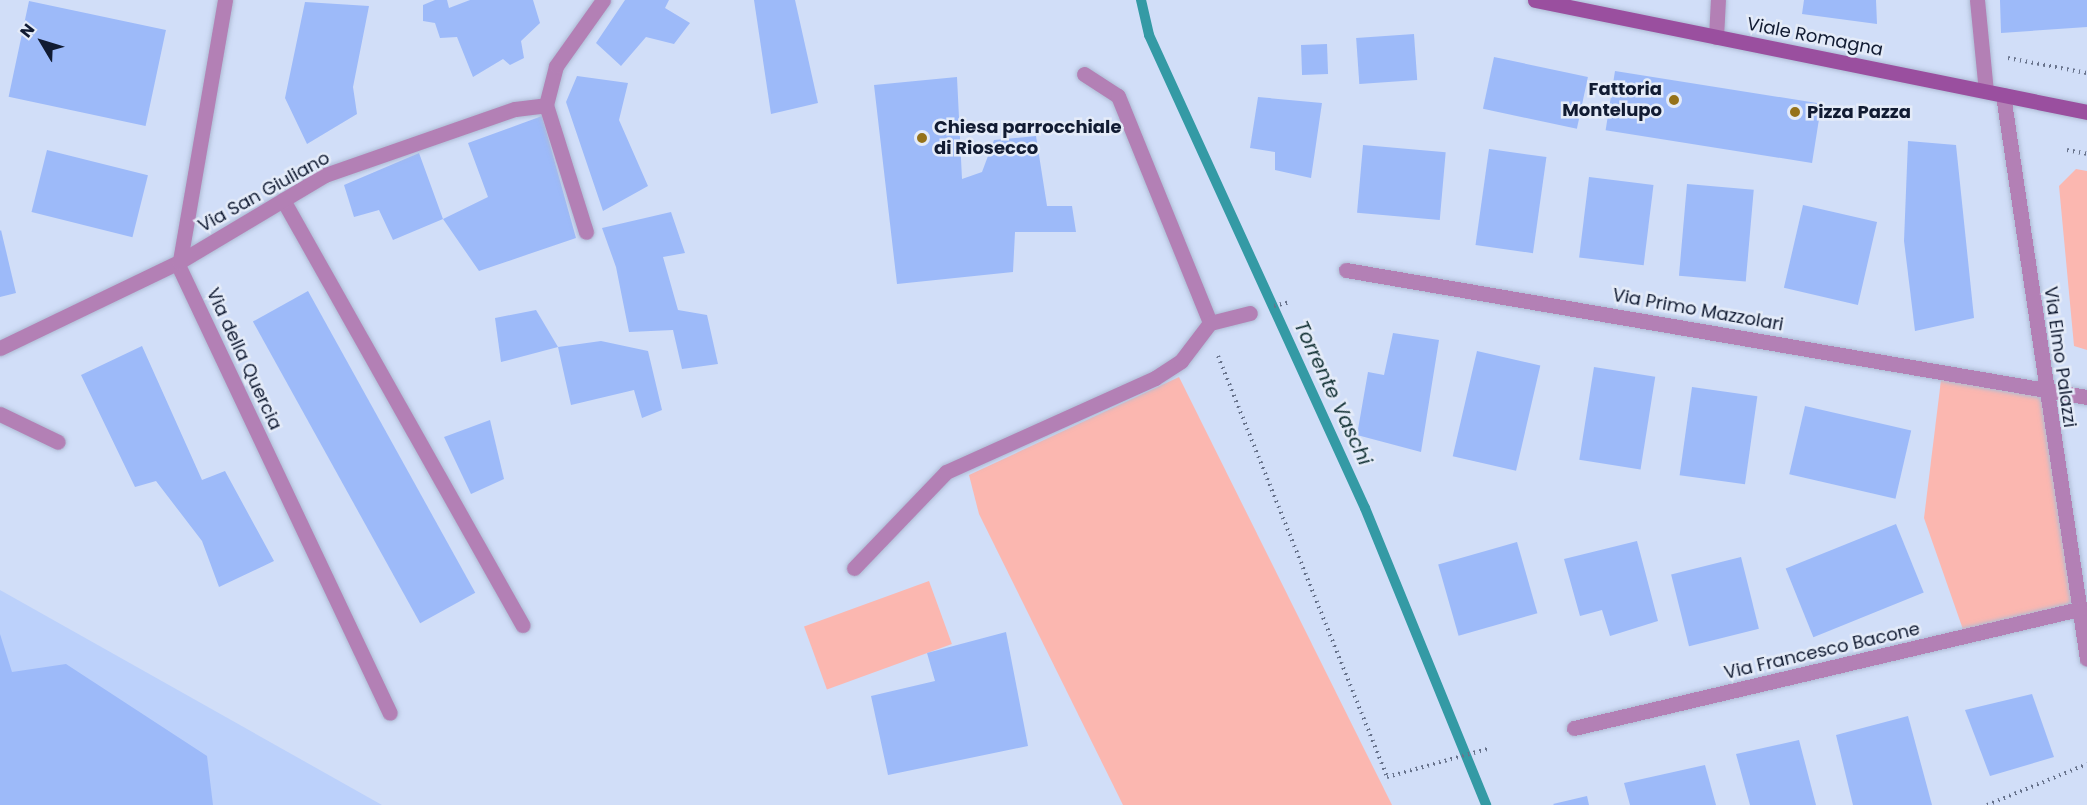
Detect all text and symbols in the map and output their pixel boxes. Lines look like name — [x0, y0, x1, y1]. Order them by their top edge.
north arrow — [12, 12, 72, 72]
street label: Viale Romagna — [1745, 13, 1885, 61]
text: N — [15, 19, 40, 42]
place label: Fattoria Montelupo — [1562, 79, 1662, 122]
marker: Fattoria Montelupo — [1667, 93, 1681, 107]
place label: Pizza Pazza — [1807, 101, 1911, 123]
marker: Pizza Pazza — [1788, 105, 1802, 119]
place label: Chiesa parrocchiale di Riosecco — [934, 117, 1121, 160]
marker: Chiesa parrocchiale di Riosecco — [915, 131, 929, 145]
street label: Via San Giuliano — [195, 147, 333, 237]
street label: Via Primo Mazzolari — [1611, 284, 1785, 336]
street label: Via della Quercia — [202, 285, 286, 433]
street label: Via Elmo Palazzi — [2039, 285, 2081, 429]
water label: Torrente Vaschi — [1289, 317, 1377, 469]
street label: Via Francesco Bacone — [1722, 618, 1922, 684]

